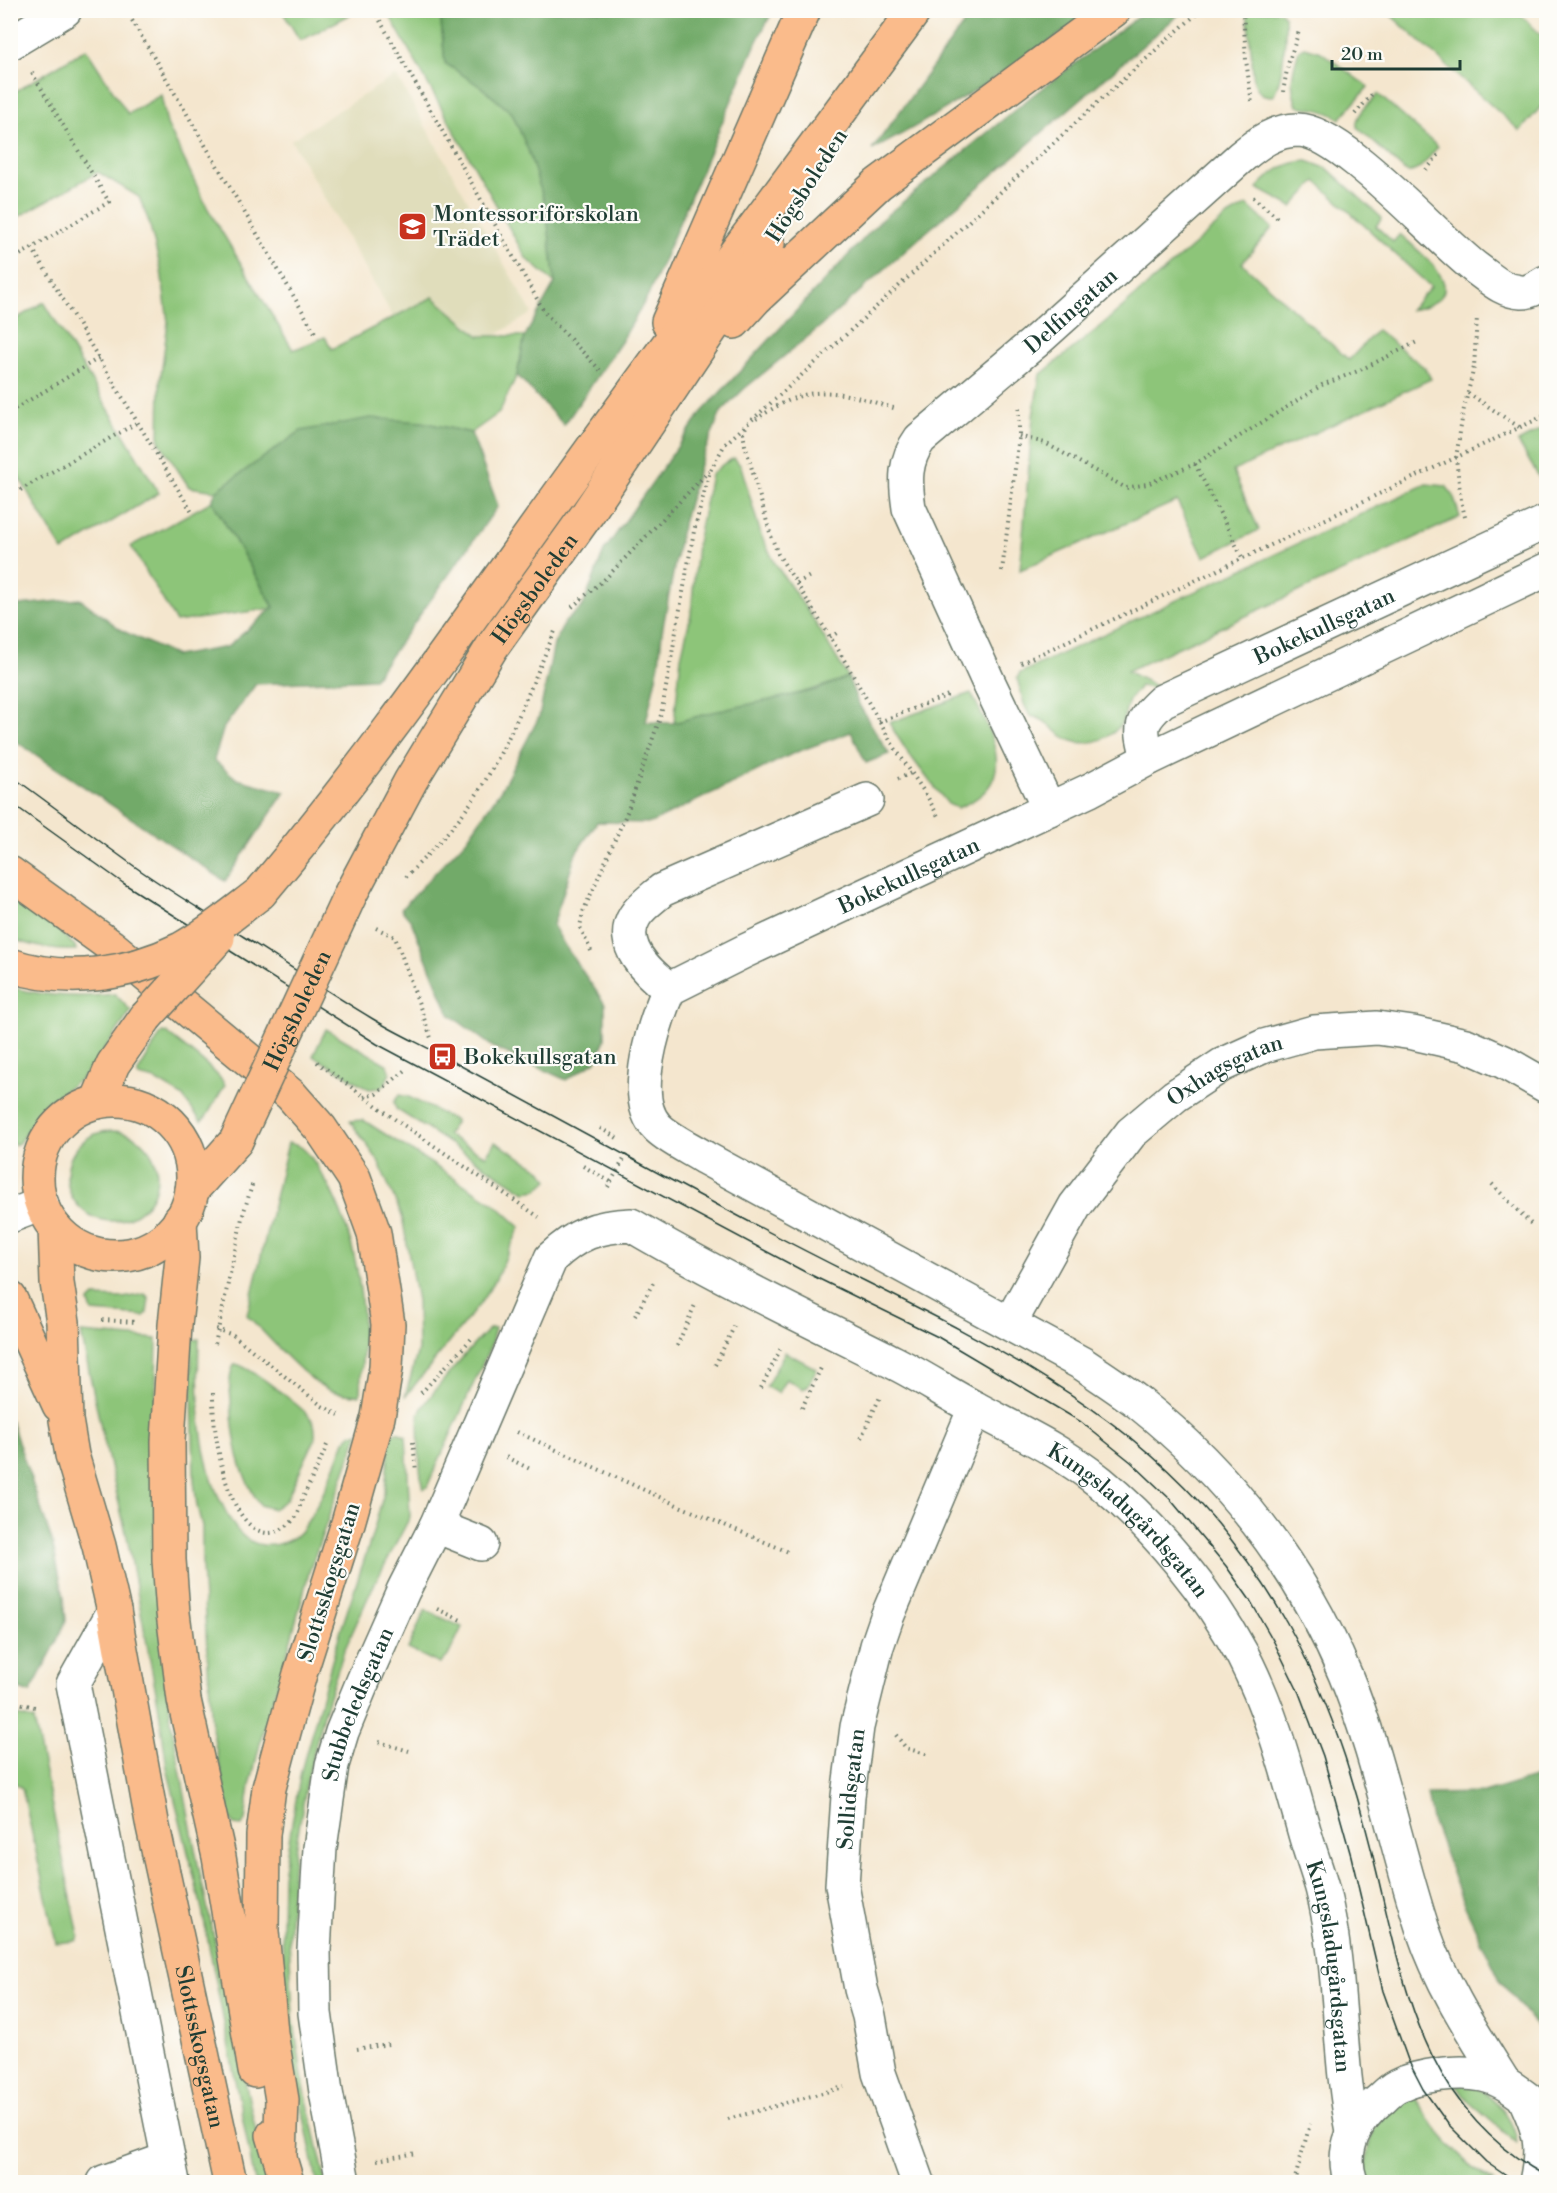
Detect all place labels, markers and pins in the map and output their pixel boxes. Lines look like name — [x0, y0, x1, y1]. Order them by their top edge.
place label: Montessoriförskolan Trädet — [433, 201, 639, 253]
school or university icon: Montessoriförskolan Trädet — [396, 210, 428, 242]
bus stop icon: Bokekullsgatan — [427, 1040, 459, 1072]
place label: Bokekullsgatan — [463, 1044, 617, 1071]

